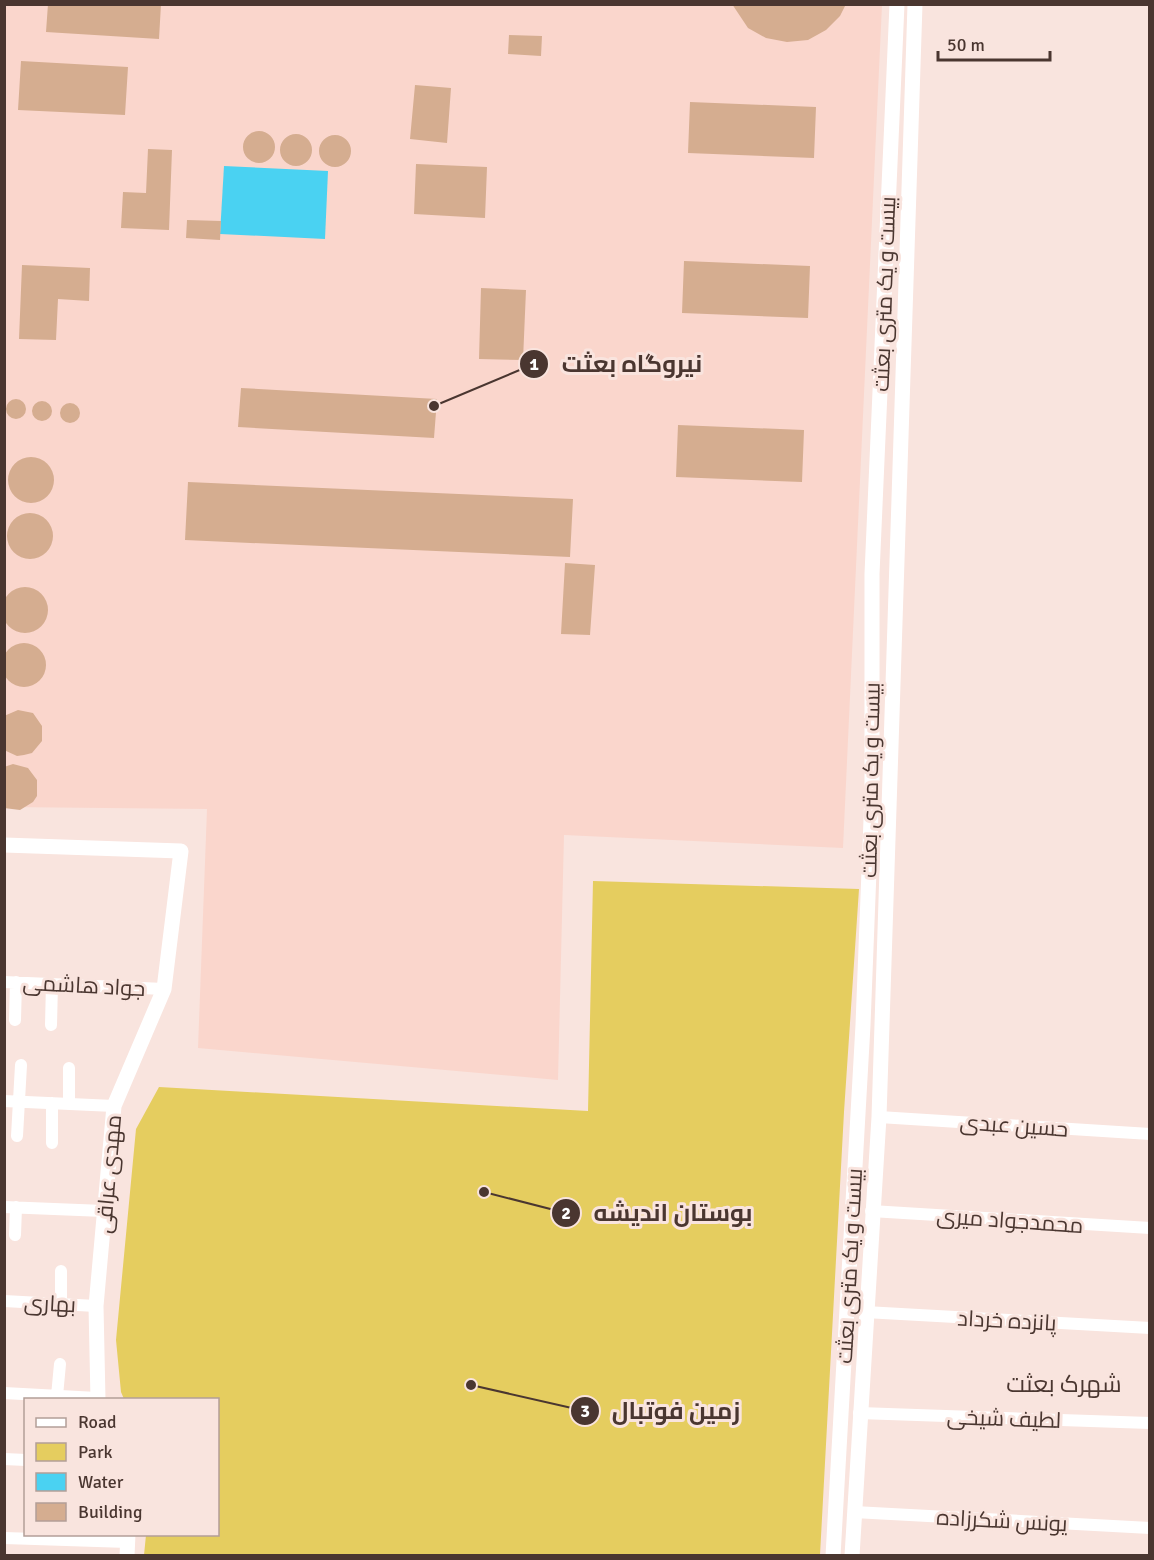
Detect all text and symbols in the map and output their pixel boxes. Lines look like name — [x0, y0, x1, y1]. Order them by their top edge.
scale bar — [938, 24, 1050, 62]
text: 50 m — [947, 34, 985, 56]
street label: بیست و یک متری بعثت — [868, 196, 901, 392]
callout: نیروگاه بعثت — [519, 343, 714, 385]
text: نیروگاه بعثت — [562, 349, 702, 379]
text: 1 — [529, 353, 539, 375]
street label: بیست و یک متری بعثت — [855, 682, 886, 878]
street label: جواد هاشمی — [22, 969, 146, 1002]
street label: حسین عبدی — [959, 1108, 1069, 1143]
street label: مهدی عراقی — [90, 1114, 127, 1234]
street label: بیست و یک متری بعثت — [831, 1168, 868, 1364]
callout: بوستان اندیشه — [551, 1192, 764, 1234]
text: بوستان اندیشه — [594, 1198, 752, 1228]
text: 2 — [561, 1202, 571, 1224]
street label: محمدجواد میری — [936, 1202, 1084, 1239]
street label: بهاری — [23, 1289, 77, 1318]
street label: پانزده خرداد — [957, 1304, 1057, 1338]
district label: شهرک بعثت — [1006, 1369, 1122, 1399]
callout: زمین فوتبال — [570, 1390, 753, 1432]
text: زمین فوتبال — [612, 1396, 740, 1426]
legend — [24, 1398, 219, 1536]
text: 3 — [580, 1400, 590, 1422]
street label: لطیف شیخی — [946, 1403, 1062, 1434]
text: Road — [78, 1411, 117, 1433]
text: Park — [78, 1441, 113, 1463]
text: Water — [78, 1471, 124, 1493]
text: Building — [78, 1501, 142, 1523]
street label: یونس شکرزاده — [936, 1504, 1068, 1537]

